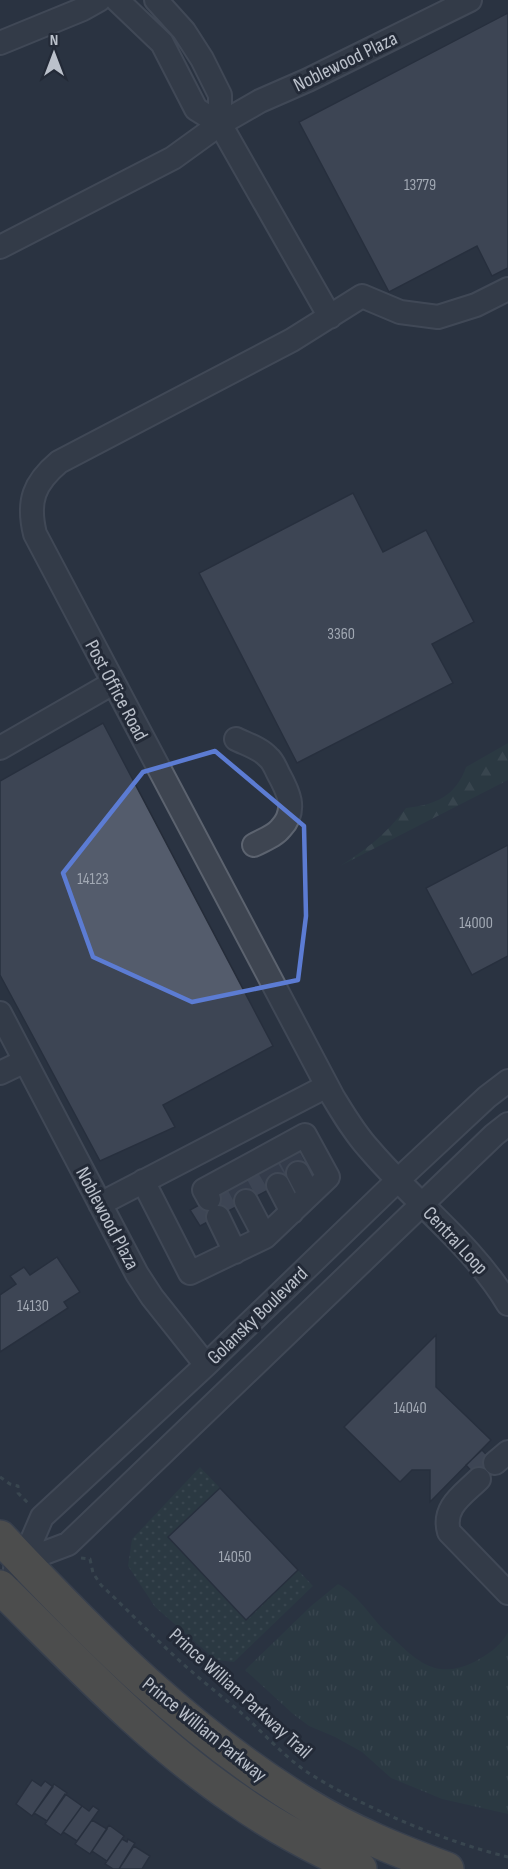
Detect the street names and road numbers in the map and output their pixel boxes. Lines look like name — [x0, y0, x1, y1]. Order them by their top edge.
street label: Noblewood Plaza — [290, 26, 401, 97]
street label: Post Office Road — [80, 636, 153, 745]
street label: Noblewood Plaza — [70, 1163, 144, 1274]
street label: Central Loop — [418, 1202, 493, 1280]
street label: Golansky Boulevard — [203, 1262, 313, 1370]
street label: Prince William Parkway Trail — [165, 1623, 317, 1763]
street label: Prince William Parkway — [138, 1671, 272, 1787]

